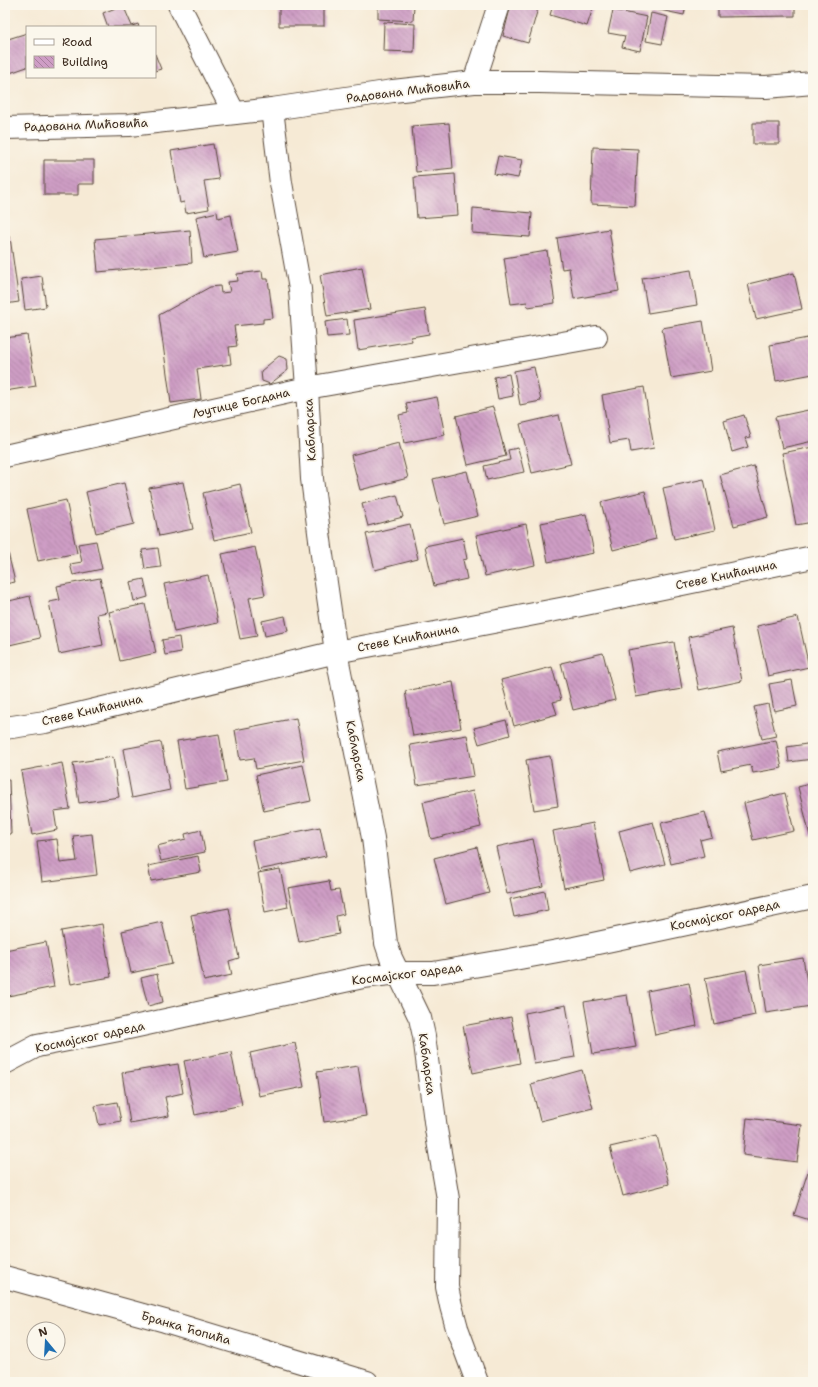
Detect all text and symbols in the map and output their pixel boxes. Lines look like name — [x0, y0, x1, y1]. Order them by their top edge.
legend — [26, 26, 156, 78]
text: Road — [62, 34, 93, 50]
text: Building — [62, 54, 108, 70]
street label: Радована Мићовића — [345, 75, 471, 107]
street label: Радована Мићовића — [24, 115, 149, 135]
street label: Љутице Богдана — [191, 384, 292, 422]
street label: Кабларска — [300, 398, 320, 462]
street label: Стеве Книћанина — [674, 556, 779, 594]
street label: Стеве Книћанина — [356, 620, 461, 656]
street label: Стеве Книћанина — [40, 691, 144, 729]
street label: Кабларска — [342, 719, 370, 784]
street label: Космајског одреда — [669, 895, 782, 934]
street label: Космајског одреда — [351, 959, 464, 989]
street label: Космајског одреда — [34, 1017, 147, 1056]
street label: Кабларска — [415, 1032, 439, 1097]
street label: Бранка Ћопића — [139, 1308, 233, 1349]
north arrow — [26, 1321, 66, 1361]
text: N — [37, 1323, 50, 1340]

